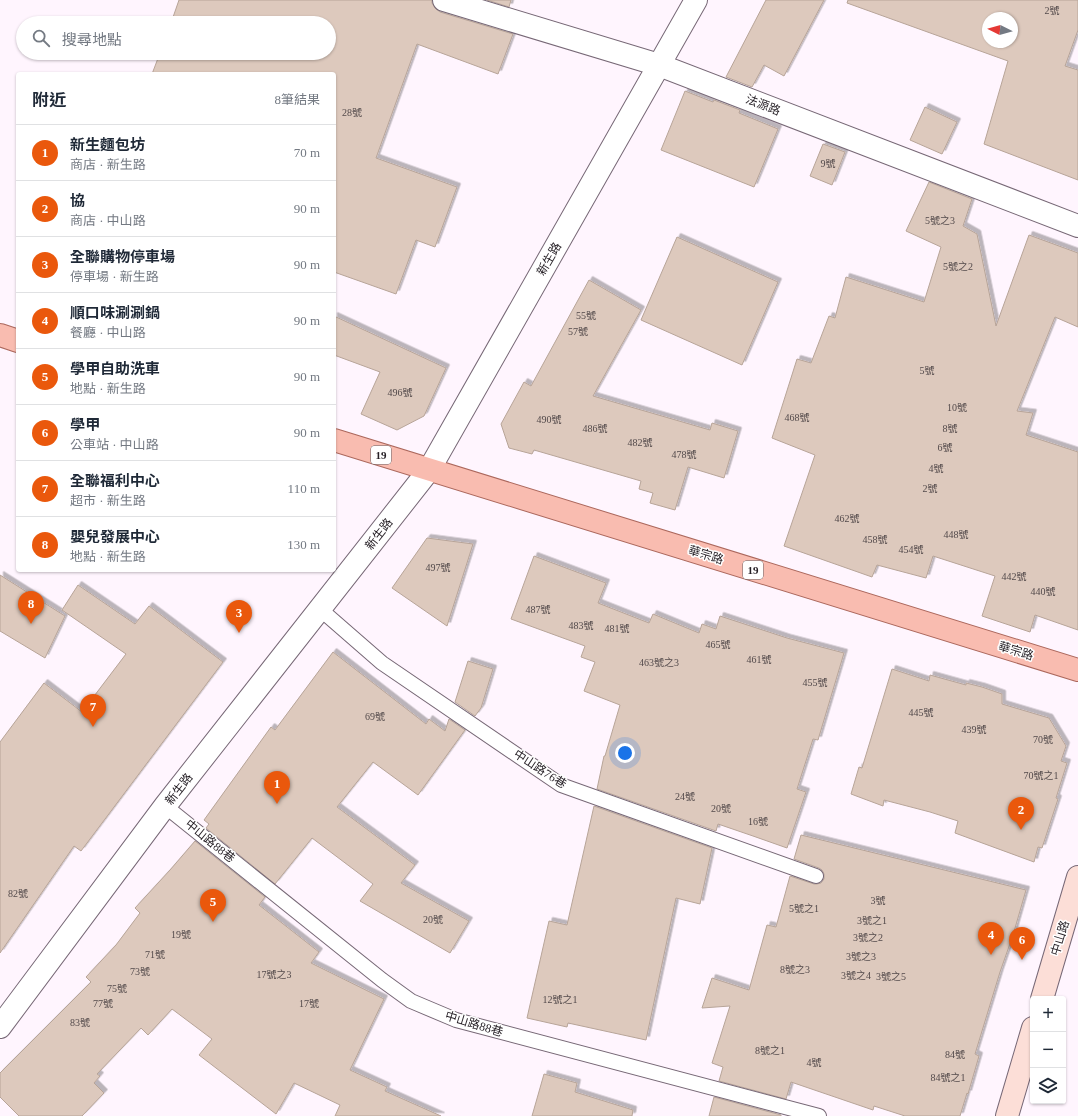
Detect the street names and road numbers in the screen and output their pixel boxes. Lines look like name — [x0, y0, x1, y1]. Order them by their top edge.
street label: 法源路 — [744, 92, 782, 118]
street label: 新生路 — [534, 240, 564, 278]
road number: 19 — [371, 446, 391, 464]
street label: 新生路 — [362, 516, 396, 552]
street label: 華宗路 — [687, 543, 725, 567]
road number: 19 — [743, 561, 763, 579]
street label: 華宗路 — [997, 639, 1035, 663]
street label: 中山路76巷 — [511, 747, 569, 791]
street label: 新生路 — [162, 771, 196, 807]
street label: 中山路88巷 — [182, 817, 238, 865]
street label: 中山路 — [1048, 919, 1072, 957]
street label: 中山路88巷 — [443, 1009, 505, 1039]

